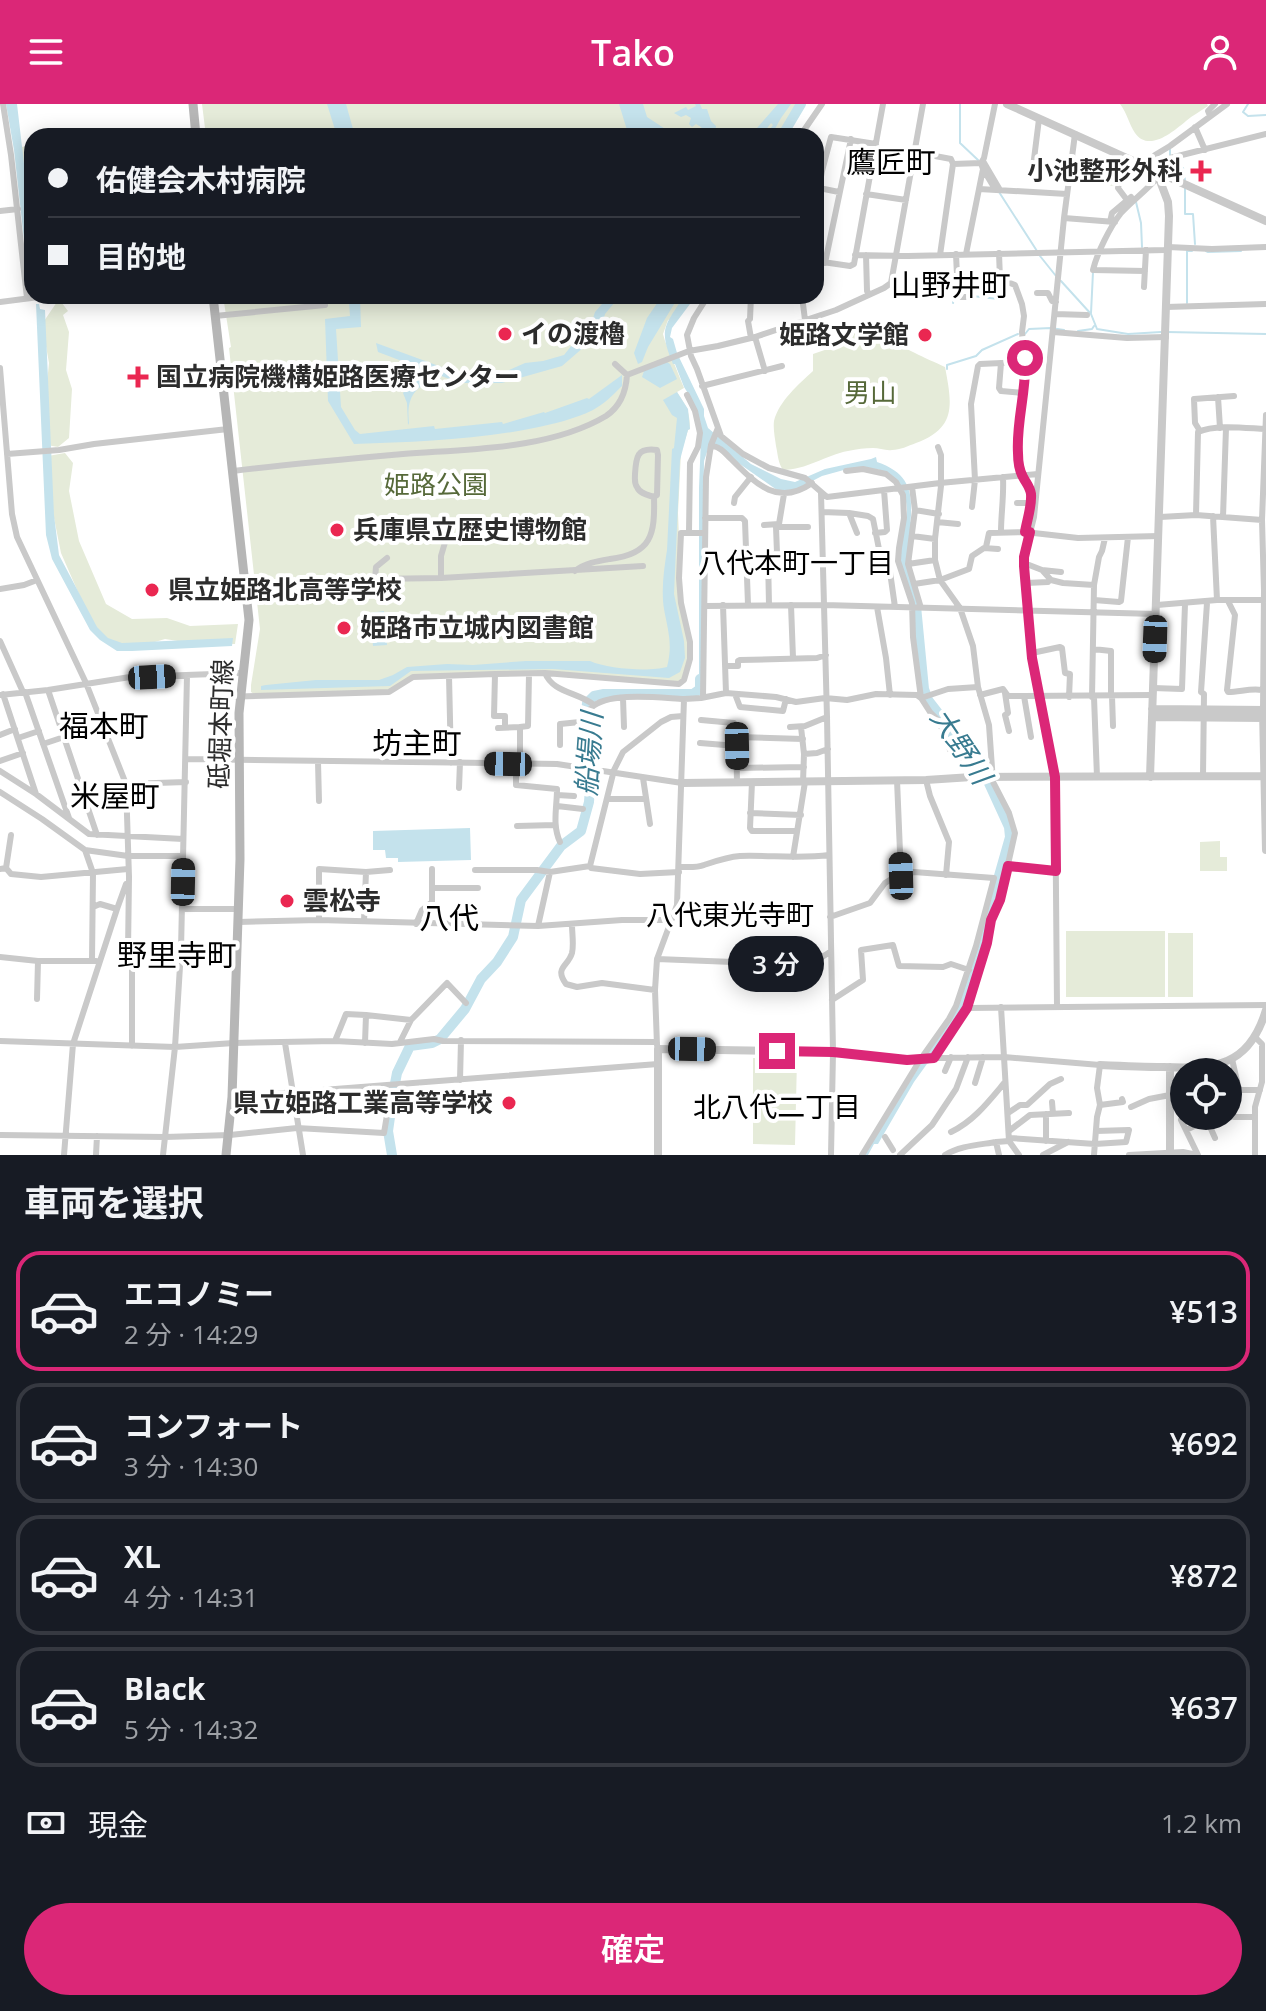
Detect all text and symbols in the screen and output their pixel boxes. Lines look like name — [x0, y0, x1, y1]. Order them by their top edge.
text: Tako — [591, 28, 675, 77]
icon: menu — [24, 30, 68, 74]
icon: person — [1198, 30, 1242, 74]
district label: 鷹匠町 — [846, 141, 936, 182]
place label: 小池整形外科 — [1027, 152, 1183, 188]
text: 佑健会木村病院 — [96, 159, 306, 200]
marker: 小池整形外科 — [1190, 160, 1212, 182]
text: 目的地 — [96, 236, 186, 277]
district label: 山野井町 — [891, 264, 1011, 305]
place label: イの渡櫓 — [521, 315, 625, 351]
place label: 姫路文学館 — [779, 316, 909, 352]
marker: イの渡櫓 — [496, 325, 514, 343]
marker: 姫路文学館 — [916, 326, 934, 344]
route start — [1007, 340, 1043, 376]
place label: 国立病院機構姫路医療センター — [156, 358, 520, 394]
marker: 国立病院機構姫路医療センター — [127, 366, 149, 388]
park label: 男山 — [844, 374, 896, 410]
park label: 姫路公園 — [384, 466, 488, 502]
place label: 兵庫県立歴史博物館 — [353, 511, 587, 547]
marker: 兵庫県立歴史博物館 — [328, 521, 346, 539]
district label: 八代本町一丁目 — [698, 543, 894, 581]
place label: 県立姫路北高等学校 — [168, 571, 402, 607]
marker: 県立姫路北高等学校 — [143, 581, 161, 599]
place label: 姫路市立城内図書館 — [360, 609, 594, 645]
car — [1142, 615, 1168, 663]
marker: 姫路市立城内図書館 — [335, 619, 353, 637]
street label: 砥堀本町線 — [200, 658, 240, 790]
car — [127, 664, 177, 690]
water label: 大野川 — [923, 700, 1003, 793]
district label: 福本町 — [59, 705, 149, 746]
water label: 船場川 — [566, 708, 610, 797]
district label: 坊主町 — [372, 722, 462, 763]
car — [725, 722, 749, 770]
car — [484, 752, 532, 776]
district label: 米屋町 — [70, 775, 160, 816]
car — [888, 852, 914, 900]
car — [171, 858, 195, 906]
place label: 雲松寺 — [303, 882, 381, 918]
marker: 雲松寺 — [278, 892, 296, 910]
district label: 八代東光寺町 — [646, 895, 814, 933]
district label: 八代 — [419, 897, 479, 938]
district label: 野里寺町 — [117, 934, 237, 975]
callout: 3 分 — [729, 935, 825, 991]
text: 3 分 — [752, 946, 800, 982]
route end — [759, 1033, 795, 1069]
car — [668, 1037, 716, 1061]
map controls — [1170, 1058, 1242, 1130]
button: locate — [1170, 1058, 1242, 1130]
place label: 県立姫路工業高等学校 — [233, 1084, 493, 1120]
district label: 北八代二丁目 — [693, 1087, 861, 1125]
marker: 県立姫路工業高等学校 — [500, 1094, 518, 1112]
text: 車両を選択 — [24, 1178, 204, 1227]
text: エコノミー — [124, 1273, 274, 1314]
icon: car — [28, 1275, 100, 1347]
text: ¥513 — [1169, 1291, 1238, 1332]
text: 2 分 · 14:29 — [124, 1316, 258, 1352]
text: コンフォート — [124, 1405, 303, 1446]
icon: car — [28, 1407, 100, 1479]
text: ¥692 — [1169, 1423, 1238, 1464]
text: 3 分 · 14:30 — [124, 1448, 258, 1484]
text: XL — [124, 1536, 161, 1577]
icon: car — [28, 1539, 100, 1611]
text: ¥872 — [1169, 1555, 1238, 1596]
text: 4 分 · 14:31 — [124, 1579, 258, 1615]
text: Black — [124, 1668, 205, 1709]
icon: car — [28, 1671, 100, 1743]
text: ¥637 — [1169, 1687, 1238, 1728]
text: 5 分 · 14:32 — [124, 1711, 258, 1747]
icon: cash — [24, 1801, 68, 1845]
text: 現金 — [88, 1804, 148, 1845]
text: 1.2 km — [1161, 1805, 1242, 1841]
button: 確定 — [24, 1903, 1242, 1995]

